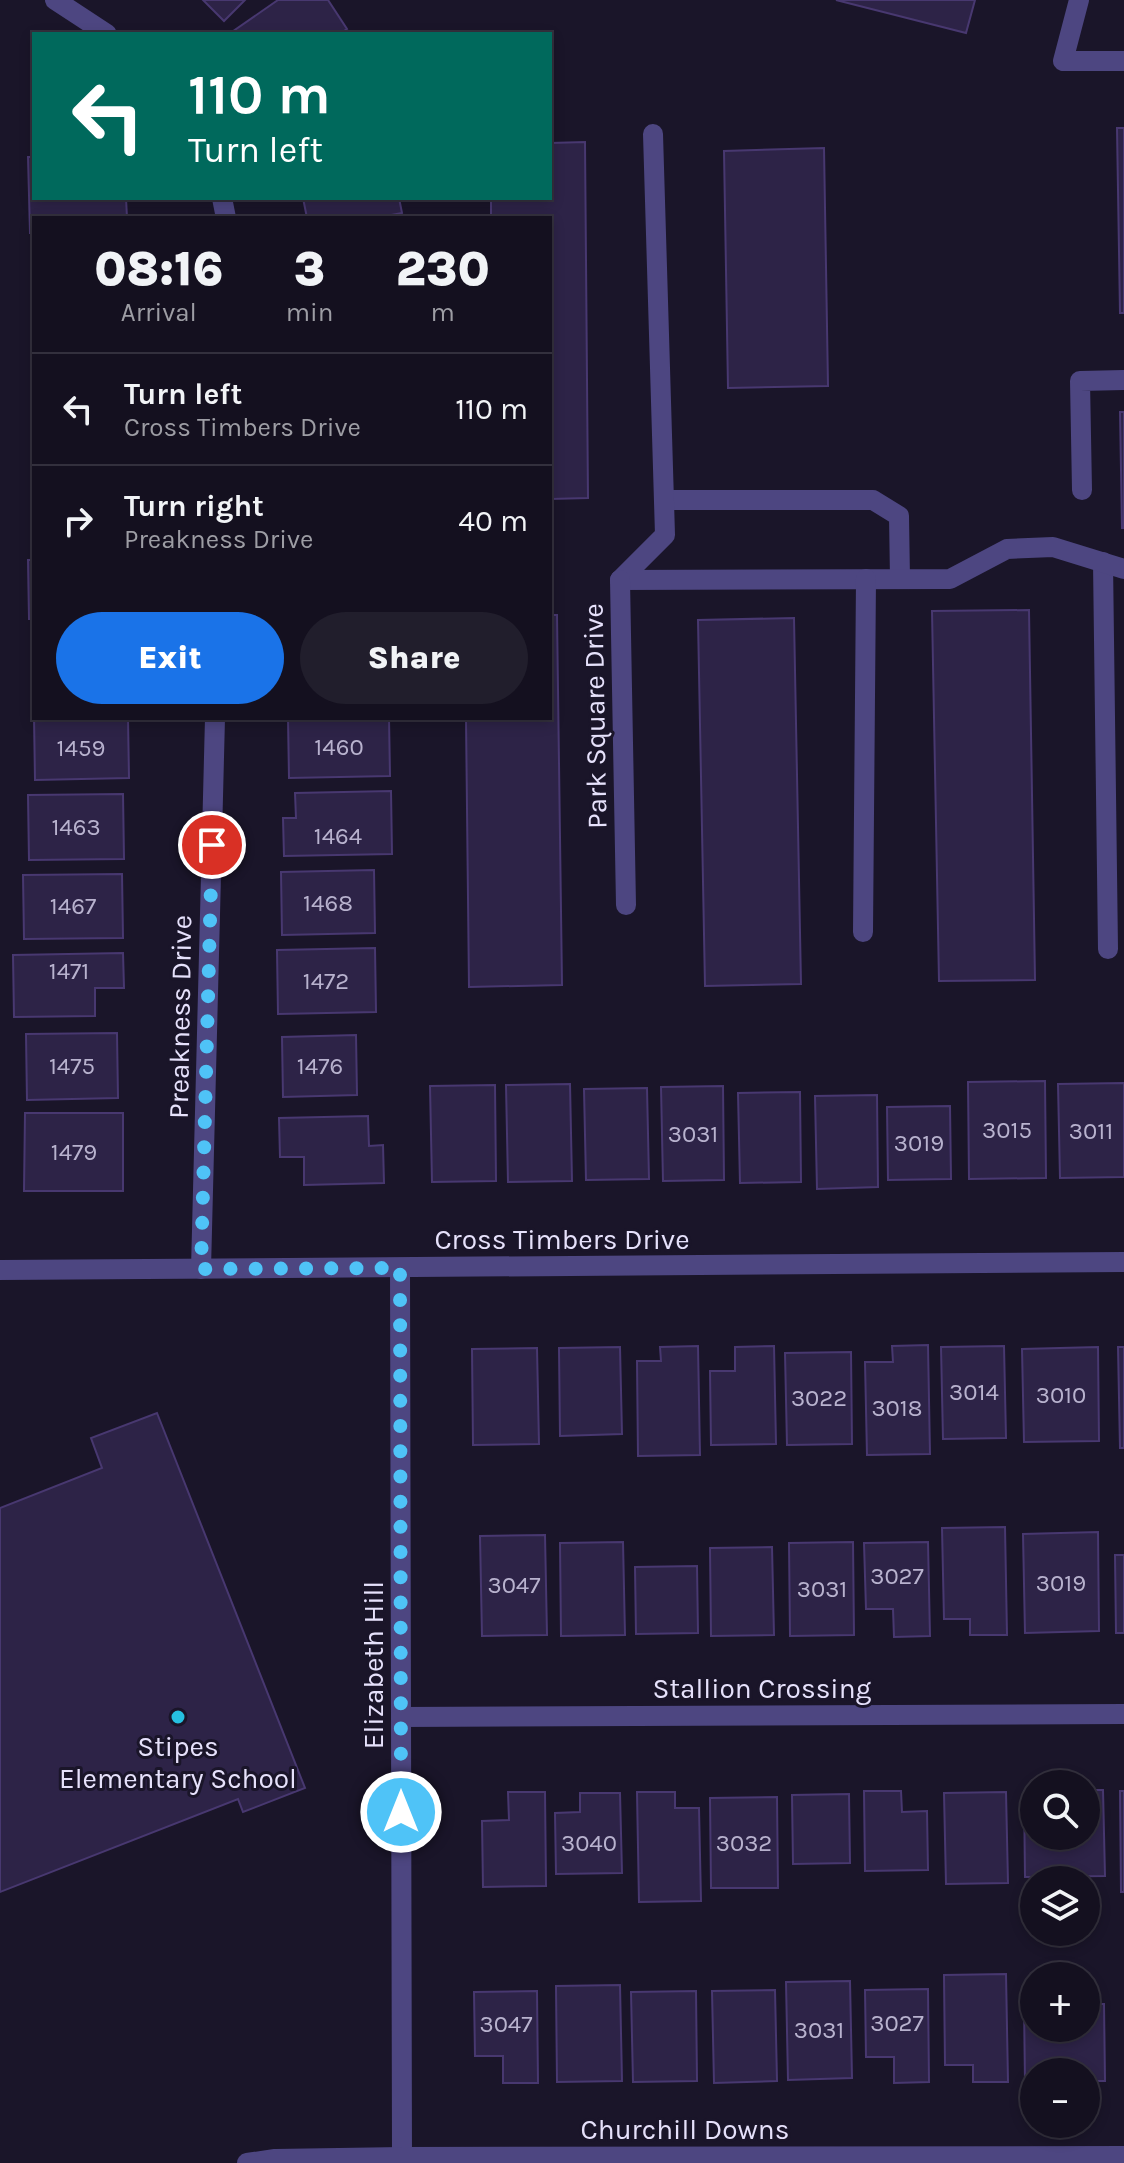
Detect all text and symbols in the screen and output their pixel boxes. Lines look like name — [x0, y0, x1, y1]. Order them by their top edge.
text: 110 m — [188, 62, 331, 127]
icon: left — [56, 64, 160, 168]
text: Turn left — [188, 129, 323, 171]
text: 08:16 — [94, 241, 223, 297]
text: 3 — [294, 241, 325, 297]
text: 230 — [396, 241, 490, 297]
text: Arrival — [121, 297, 197, 328]
text: min — [286, 297, 333, 328]
text: m — [431, 297, 455, 328]
text: Turn left — [124, 376, 242, 412]
icon: left — [56, 387, 100, 431]
text: 110 m — [455, 391, 528, 427]
text: Cross Timbers Drive — [124, 412, 361, 443]
text: Turn right — [124, 488, 264, 524]
icon: right — [56, 499, 100, 543]
text: 40 m — [458, 503, 528, 539]
text: Preakness Drive — [124, 524, 313, 555]
street label: Park Square Drive — [577, 603, 613, 829]
button: Exit — [56, 612, 284, 704]
button: Share — [300, 612, 528, 704]
house number: 1460 — [314, 733, 364, 761]
house number: 1459 — [57, 734, 105, 762]
pin — [178, 811, 246, 879]
house number: 1463 — [51, 813, 101, 841]
house number: 1464 — [314, 822, 362, 850]
icon: arrive — [190, 823, 234, 867]
house number: 1468 — [303, 889, 353, 917]
house number: 1467 — [50, 892, 96, 920]
street label: Preakness Drive — [162, 915, 198, 1119]
house number: 1471 — [49, 957, 89, 985]
house number: 1472 — [303, 967, 349, 995]
house number: 1475 — [49, 1052, 95, 1080]
house number: 1476 — [297, 1052, 343, 1080]
house number: 3015 — [982, 1116, 1032, 1144]
house number: 3011 — [1069, 1117, 1113, 1145]
house number: 3031 — [668, 1120, 718, 1148]
house number: 3019 — [894, 1129, 944, 1157]
house number: 1479 — [51, 1138, 97, 1166]
street label: Cross Timbers Drive — [434, 1223, 690, 1256]
house number: 3014 — [949, 1378, 999, 1406]
house number: 3010 — [1036, 1381, 1086, 1409]
house number: 3022 — [791, 1384, 847, 1412]
house number: 3018 — [871, 1394, 923, 1422]
house number: 3027 — [870, 1562, 924, 1590]
house number: 3019 — [1036, 1569, 1086, 1597]
house number: 3047 — [487, 1571, 541, 1599]
house number: 3031 — [797, 1575, 847, 1603]
street label: Elizabeth Hill — [357, 1581, 390, 1749]
street label: Stallion Crossing — [653, 1672, 872, 1705]
marker: Stipes Elementary School — [169, 1708, 187, 1726]
place label: Stipes Elementary School — [59, 1730, 297, 1795]
position arrow — [359, 1770, 443, 1854]
map controls — [1020, 1770, 1100, 2138]
button: search — [1020, 1770, 1100, 1850]
house number: 3040 — [561, 1829, 617, 1857]
house number: 3032 — [716, 1829, 772, 1857]
button: layers — [1020, 1866, 1100, 1946]
button: + — [1020, 1962, 1100, 2042]
house number: 3027 — [870, 2009, 924, 2037]
house number: 3047 — [479, 2010, 533, 2038]
house number: 3031 — [794, 2016, 844, 2044]
button: − — [1020, 2058, 1100, 2138]
street label: Churchill Downs — [581, 2113, 789, 2146]

